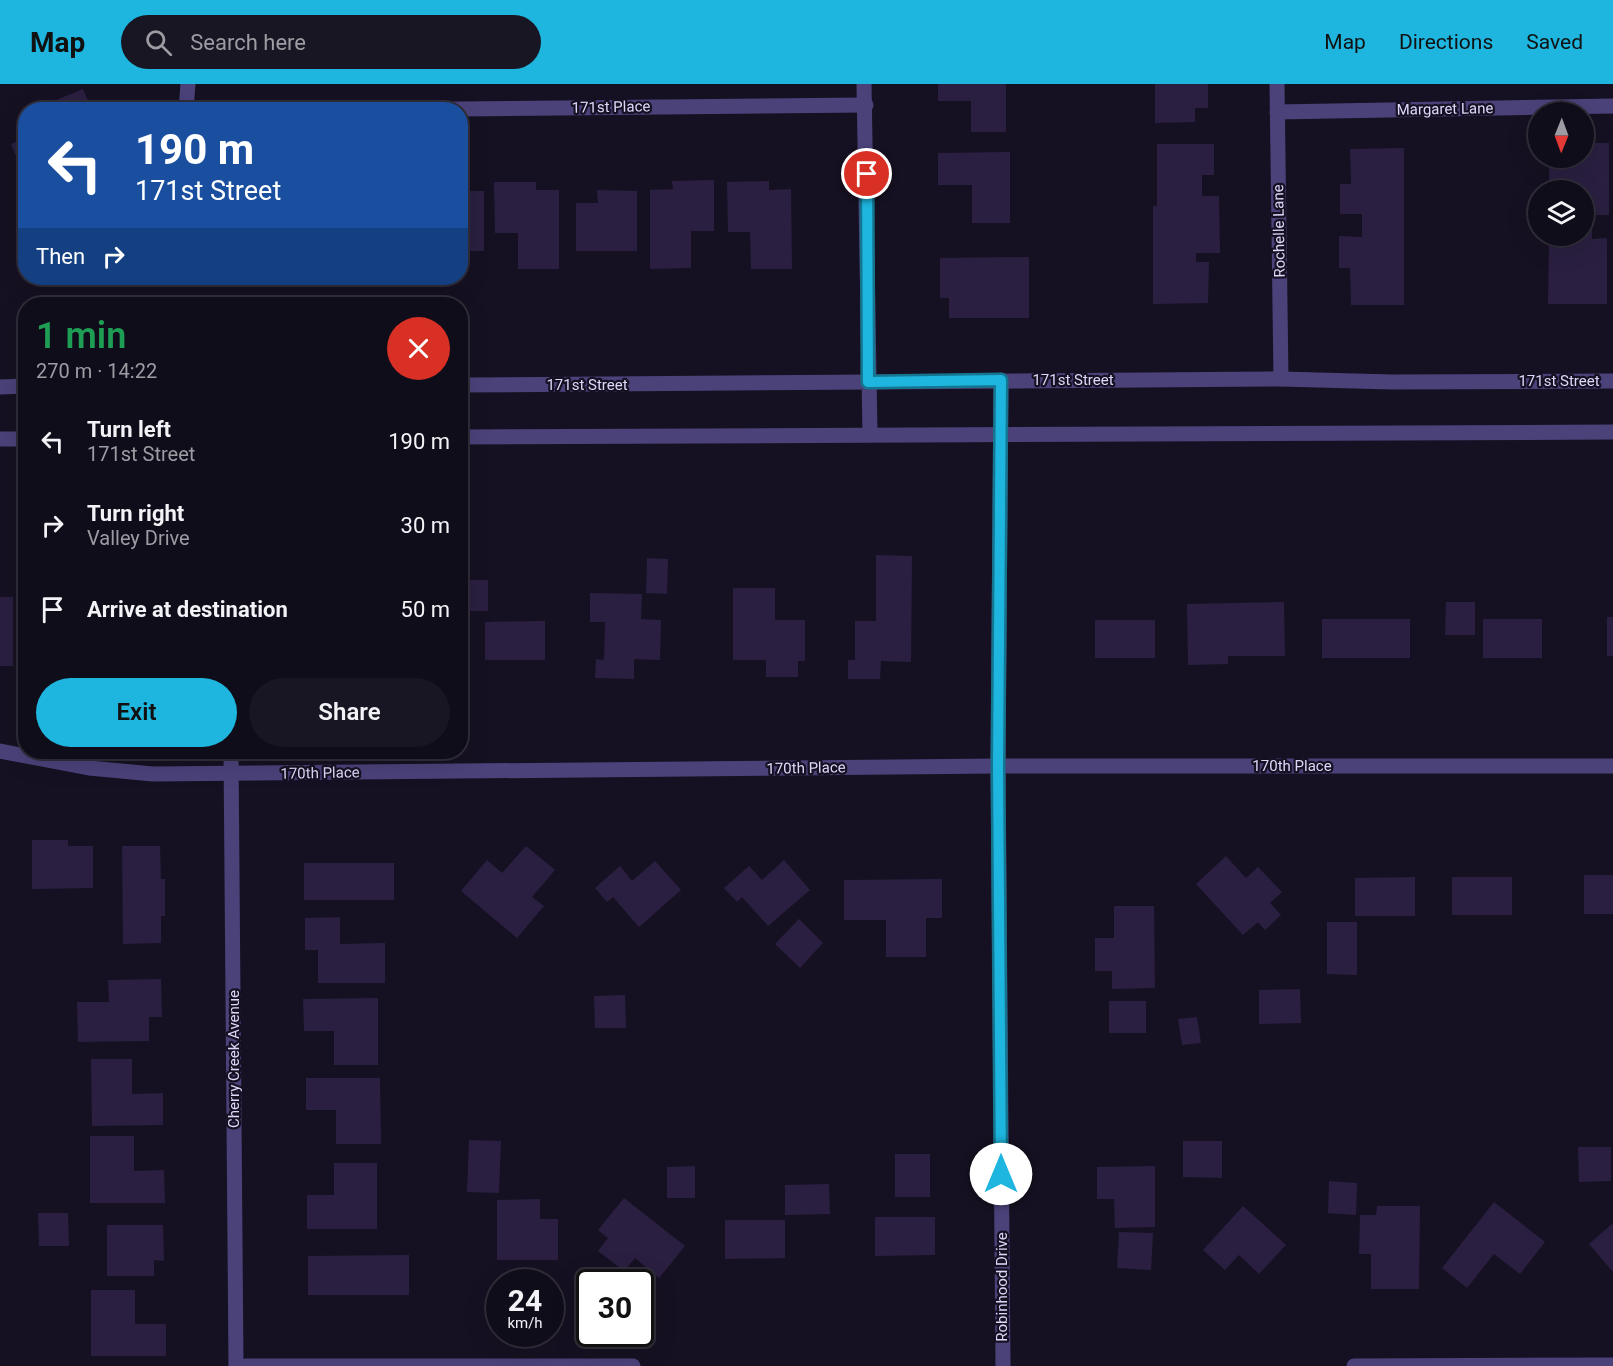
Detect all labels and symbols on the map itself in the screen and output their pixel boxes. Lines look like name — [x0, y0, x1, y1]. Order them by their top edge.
street label: 171st Place — [571, 97, 651, 117]
street label: Margaret Lane — [1396, 99, 1494, 119]
north arrow — [1528, 102, 1594, 168]
pin — [841, 148, 892, 199]
street label: Rochelle Lane — [1269, 184, 1289, 278]
street label: 171st Street — [1032, 371, 1114, 389]
street label: 171st Street — [1518, 372, 1600, 390]
street label: 171st Street — [546, 376, 628, 394]
street label: 170th Place — [1252, 757, 1332, 775]
street label: 170th Place — [766, 758, 846, 778]
street label: 170th Place — [280, 763, 360, 783]
street label: Cherry Creek Avenue — [225, 990, 243, 1128]
position arrow — [969, 1142, 1033, 1206]
street label: Robinhood Drive — [993, 1232, 1011, 1342]
speed limit sign: 30 — [576, 1269, 654, 1347]

